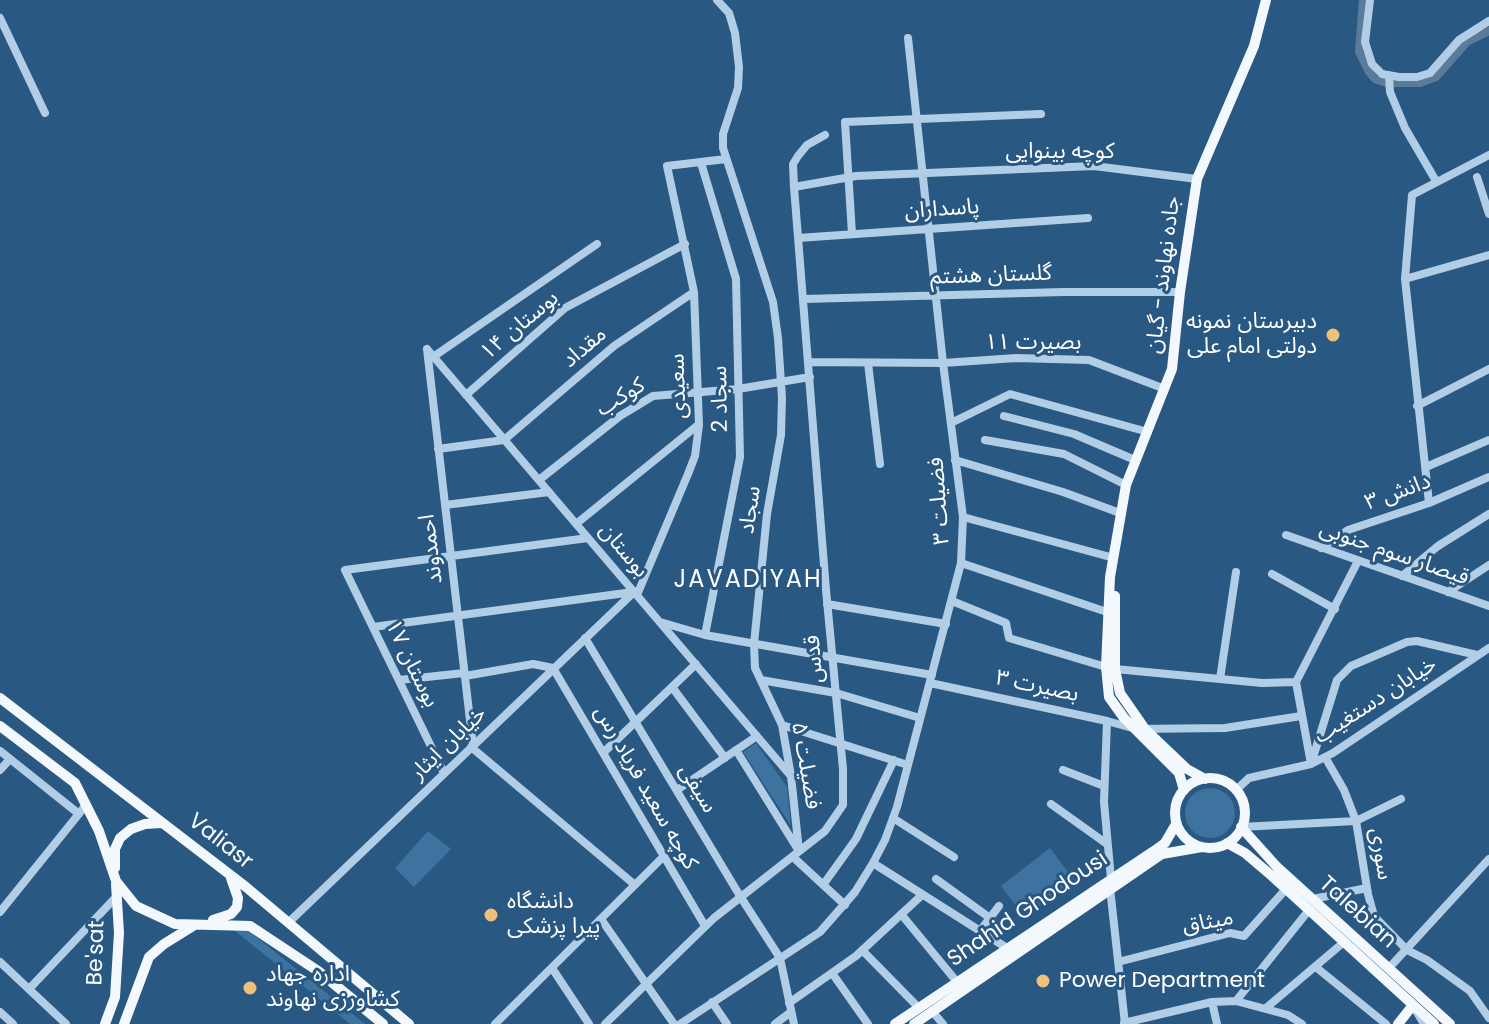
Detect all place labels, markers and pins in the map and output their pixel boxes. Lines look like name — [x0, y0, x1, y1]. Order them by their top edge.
place label: دبیرستان نمونه دولتی امام علی — [1186, 309, 1317, 360]
marker: دبیرستان نمونه دولتی امام علی — [1324, 326, 1342, 344]
place label: دانشگاه پیرا پزشکی — [507, 889, 600, 940]
marker: دانشگاه پیرا پزشکی — [482, 906, 500, 924]
place label: اداره جهاد کشاورزی نهاوند — [266, 962, 400, 1014]
place label: Power Department — [1059, 968, 1265, 994]
marker: Power Department — [1034, 972, 1052, 990]
marker: اداره جهاد کشاورزی نهاوند — [241, 979, 259, 997]

